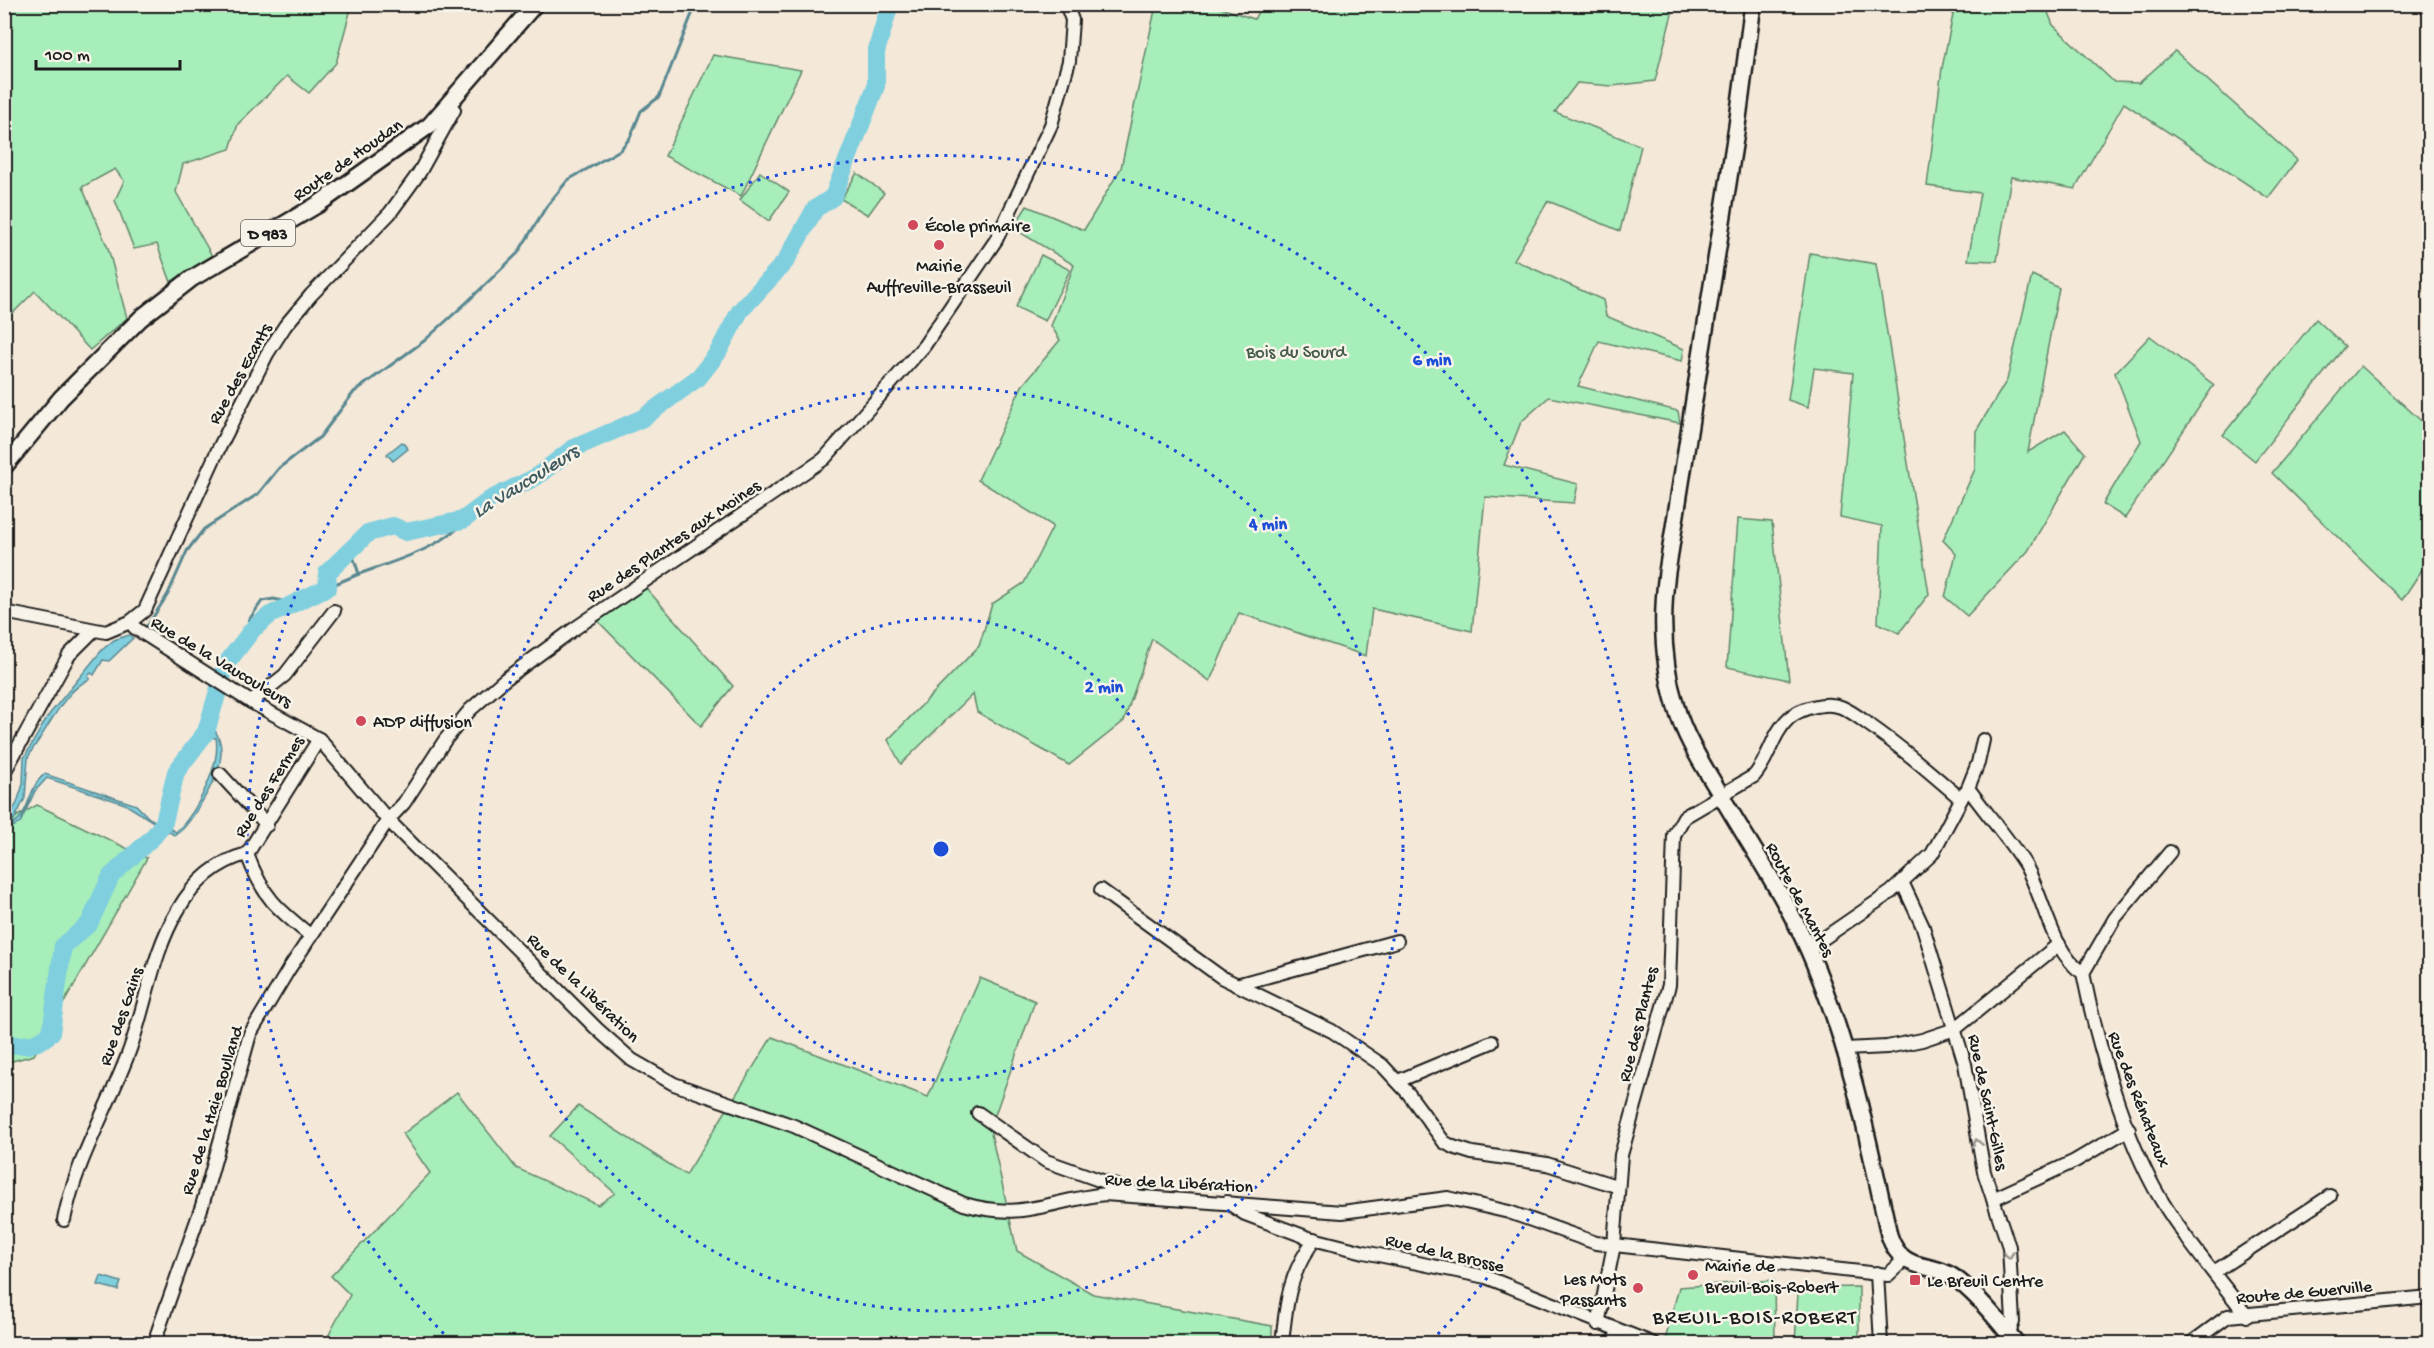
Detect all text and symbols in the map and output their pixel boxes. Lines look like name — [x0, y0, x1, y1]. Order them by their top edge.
scale bar — [36, 33, 180, 71]
text: 100 m — [44, 46, 90, 67]
street label: Route de Houdan — [289, 115, 408, 207]
place label: École primaire — [925, 217, 1031, 238]
marker: École primaire — [906, 218, 920, 232]
road number: D 983 — [241, 220, 295, 246]
marker: Mairie Auffreville-Brasseuil — [932, 238, 946, 252]
place label: Mairie Auffreville-Brasseuil — [867, 257, 1011, 299]
street label: Rue des Ecants — [205, 319, 278, 428]
park label: Bois du Sourd — [1245, 343, 1347, 364]
text: 6 min — [1413, 351, 1452, 372]
water label: La Vaucouleurs — [470, 441, 585, 524]
street label: Rue des Plantes aux Moines — [584, 475, 766, 608]
text: 4 min — [1248, 515, 1287, 536]
street label: Rue de la Vaucouleurs — [146, 613, 296, 714]
text: 2 min — [1085, 678, 1124, 699]
place label: ADP diffusion — [373, 713, 472, 734]
marker: ADP diffusion — [354, 714, 368, 728]
street label: Rue des Fermes — [231, 732, 310, 842]
centre of rings — [931, 839, 951, 859]
street label: Route de Mantes — [1760, 839, 1838, 962]
street label: Rue de la Libération — [522, 930, 643, 1048]
street label: Rue des Gains — [96, 964, 149, 1069]
street label: Rue des Plantes — [1615, 964, 1664, 1084]
street label: Rue de la Haie Boulland — [178, 1022, 250, 1198]
street label: Rue des Rénateaux — [2102, 1029, 2173, 1171]
street label: Rue de Saint-Gilles — [1962, 1033, 2012, 1174]
one-way arrow — [1972, 1138, 1985, 1148]
street label: Rue de la Libération — [1104, 1170, 1254, 1199]
street label: Rue de la Brosse — [1383, 1231, 1507, 1278]
one-way arrow — [2003, 1250, 2015, 1259]
place label: Mairie de Breuil-Bois-Robert — [1704, 1257, 1839, 1299]
marker: Mairie de Breuil-Bois-Robert — [1686, 1268, 1700, 1282]
place label: Les Mots Passants — [1559, 1270, 1627, 1312]
place label: Le Breuil Centre — [1927, 1272, 2044, 1293]
marker: Le Breuil Centre — [1908, 1273, 1922, 1287]
street label: Route de Guerville — [2235, 1277, 2374, 1310]
marker: Les Mots Passants — [1631, 1281, 1645, 1295]
district label: BREUIL-BOIS-ROBERT — [1652, 1307, 1857, 1332]

